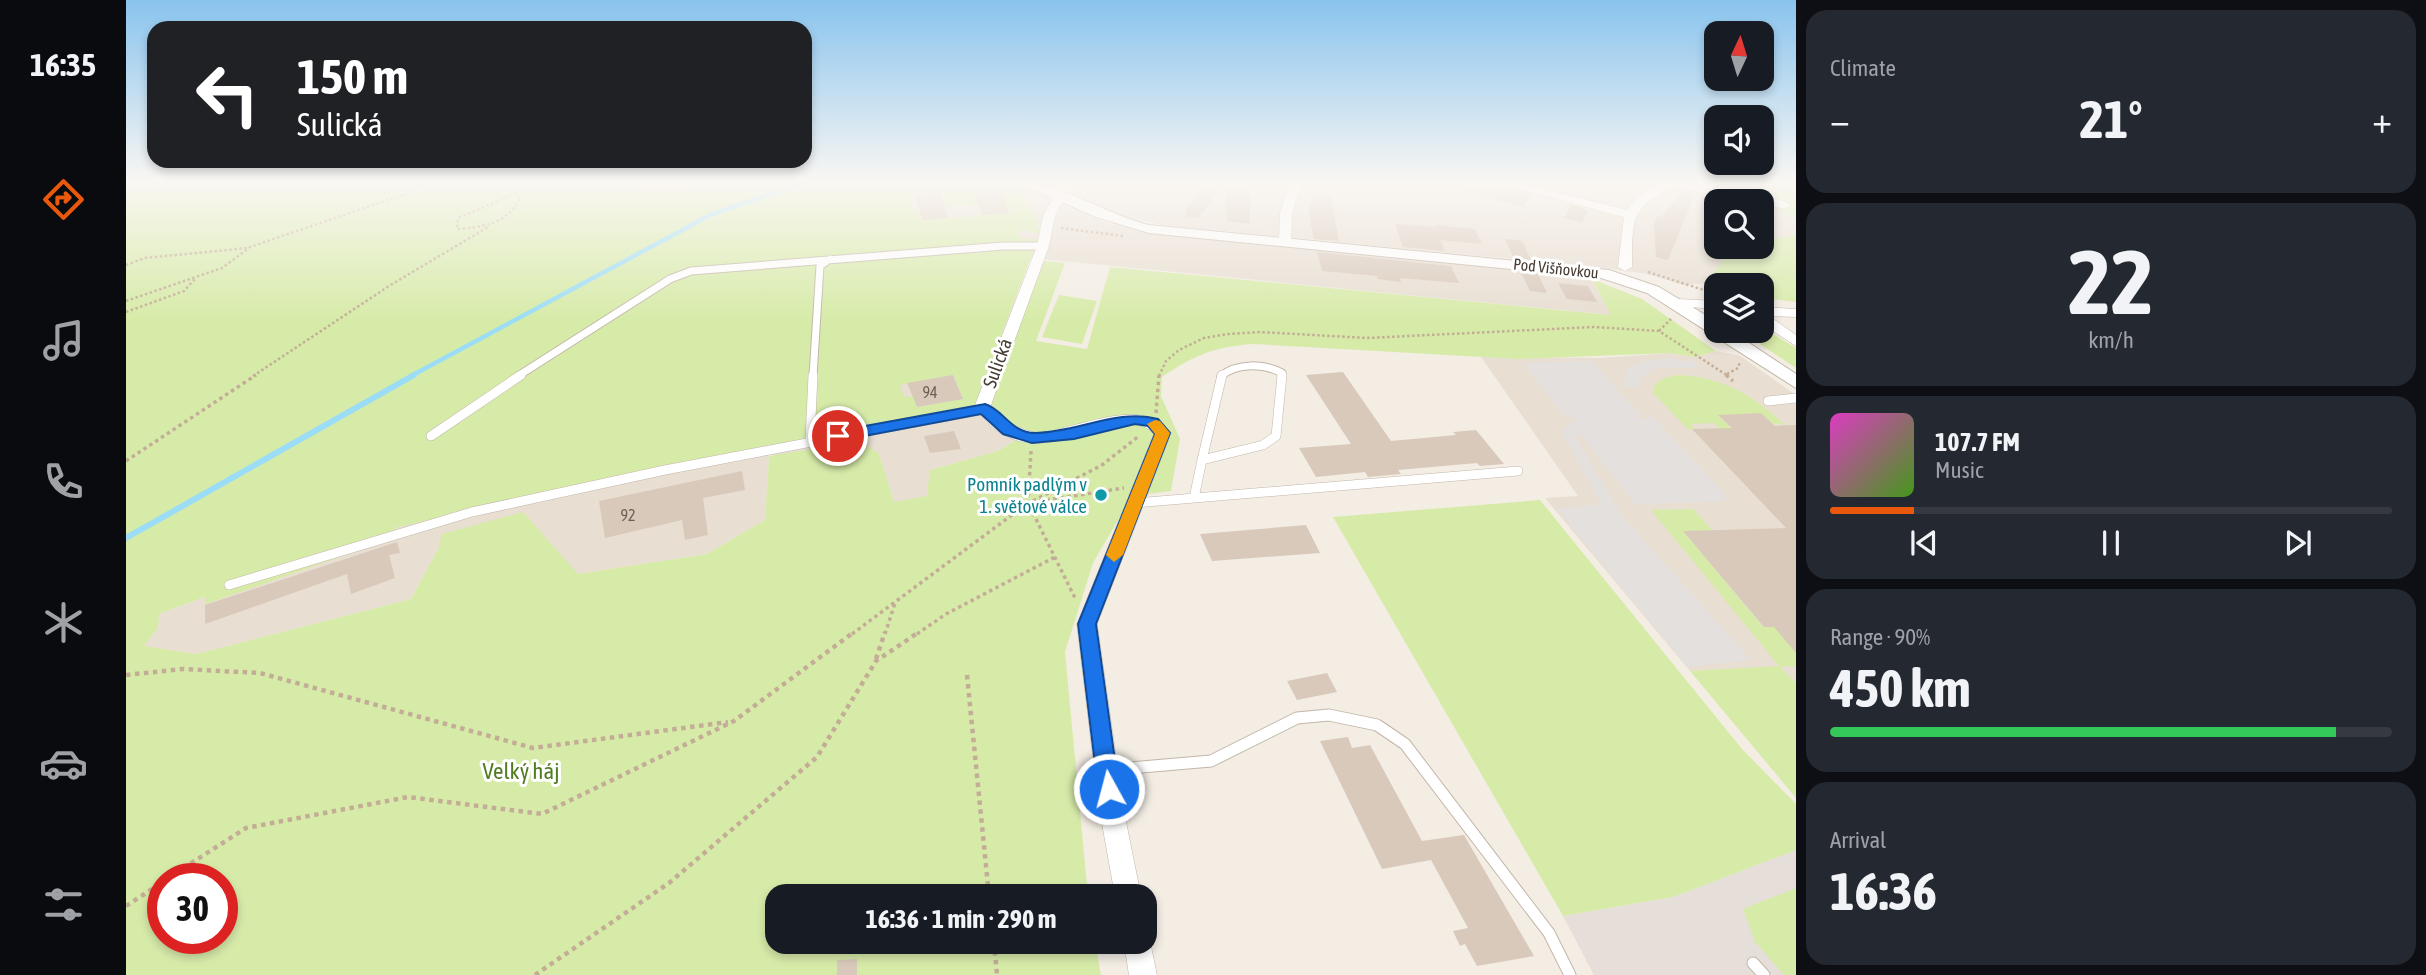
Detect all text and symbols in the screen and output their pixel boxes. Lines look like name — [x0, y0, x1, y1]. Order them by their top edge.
north arrow — [1704, 21, 1774, 91]
map controls — [1704, 21, 1774, 343]
text: 16:35 — [30, 46, 96, 83]
text: 150 m — [297, 48, 408, 104]
icon: left — [182, 49, 273, 140]
text: Climate — [1830, 55, 1896, 81]
text: 21° — [2079, 89, 2143, 149]
text: − — [1830, 98, 1850, 141]
text: + — [2372, 98, 2392, 141]
button: sound — [1704, 105, 1774, 175]
text: Sulická — [297, 106, 383, 143]
icon: directions — [39, 175, 88, 224]
button: search — [1704, 189, 1774, 259]
text: 22 — [2068, 229, 2154, 333]
street label: Pod Višňovkou — [1512, 255, 1600, 281]
button: layers — [1704, 273, 1774, 343]
icon: music — [39, 316, 88, 365]
text: km/h — [2088, 327, 2134, 353]
street label: Sulická — [978, 335, 1016, 391]
house number: 94 — [922, 383, 938, 401]
pin — [808, 406, 868, 466]
icon: arrive — [819, 417, 857, 455]
text: 107.7 FM — [1935, 427, 2020, 457]
icon: phone — [39, 457, 88, 506]
text: Music — [1935, 457, 1983, 483]
place label: Pomník padlým v 1. světové válce — [967, 473, 1087, 517]
marker: Pomník padlým v 1. světové válce — [1093, 487, 1109, 503]
house number: 92 — [620, 506, 636, 524]
icon: previous — [1905, 524, 1943, 562]
icon: pause — [2092, 524, 2130, 562]
icon: next — [2279, 524, 2317, 562]
icon: climate — [39, 598, 88, 647]
text: Range · 90% — [1830, 624, 1930, 650]
text: 450 km — [1830, 658, 1971, 718]
icon: car — [39, 739, 88, 788]
position arrow — [1072, 752, 1146, 826]
park label: Velký háj — [482, 758, 560, 784]
text: Arrival — [1830, 827, 1886, 853]
text: 16:36 — [1830, 861, 1937, 921]
speed limit sign: 30 — [147, 863, 238, 954]
icon: filters — [39, 880, 88, 929]
text: 16:36 · 1 min · 290 m — [866, 904, 1056, 934]

